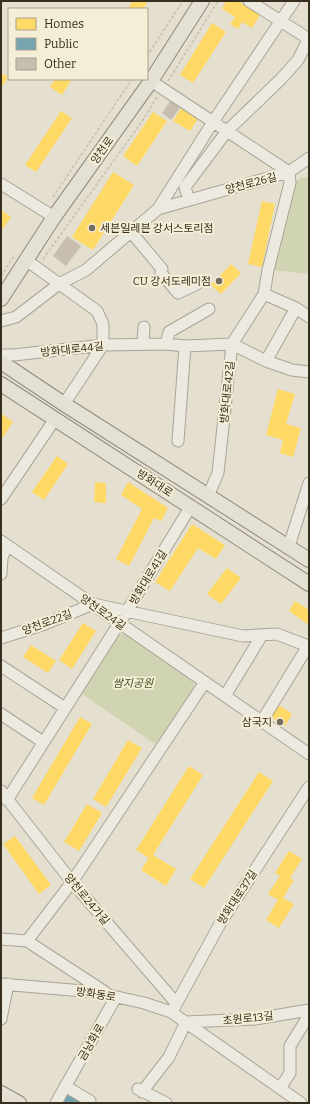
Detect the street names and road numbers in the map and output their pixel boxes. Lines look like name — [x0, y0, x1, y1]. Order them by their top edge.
street label: 양천로 — [88, 134, 116, 166]
street label: 양천로26길 — [224, 170, 278, 197]
street label: 방화대로44길 — [40, 340, 104, 359]
street label: 방화대로42길 — [218, 360, 237, 424]
street label: 방화대로 — [134, 467, 175, 500]
street label: 방화대로41길 — [127, 548, 170, 607]
street label: 양천로24길 — [77, 592, 128, 633]
street label: 양천로22길 — [20, 607, 74, 638]
street label: 방화대로37길 — [215, 868, 260, 927]
street label: 양천로24가길 — [61, 871, 112, 928]
street label: 방화동로 — [75, 985, 117, 1004]
street label: 초원로13길 — [222, 1009, 274, 1028]
street label: 금낭화로 — [76, 1021, 107, 1063]

